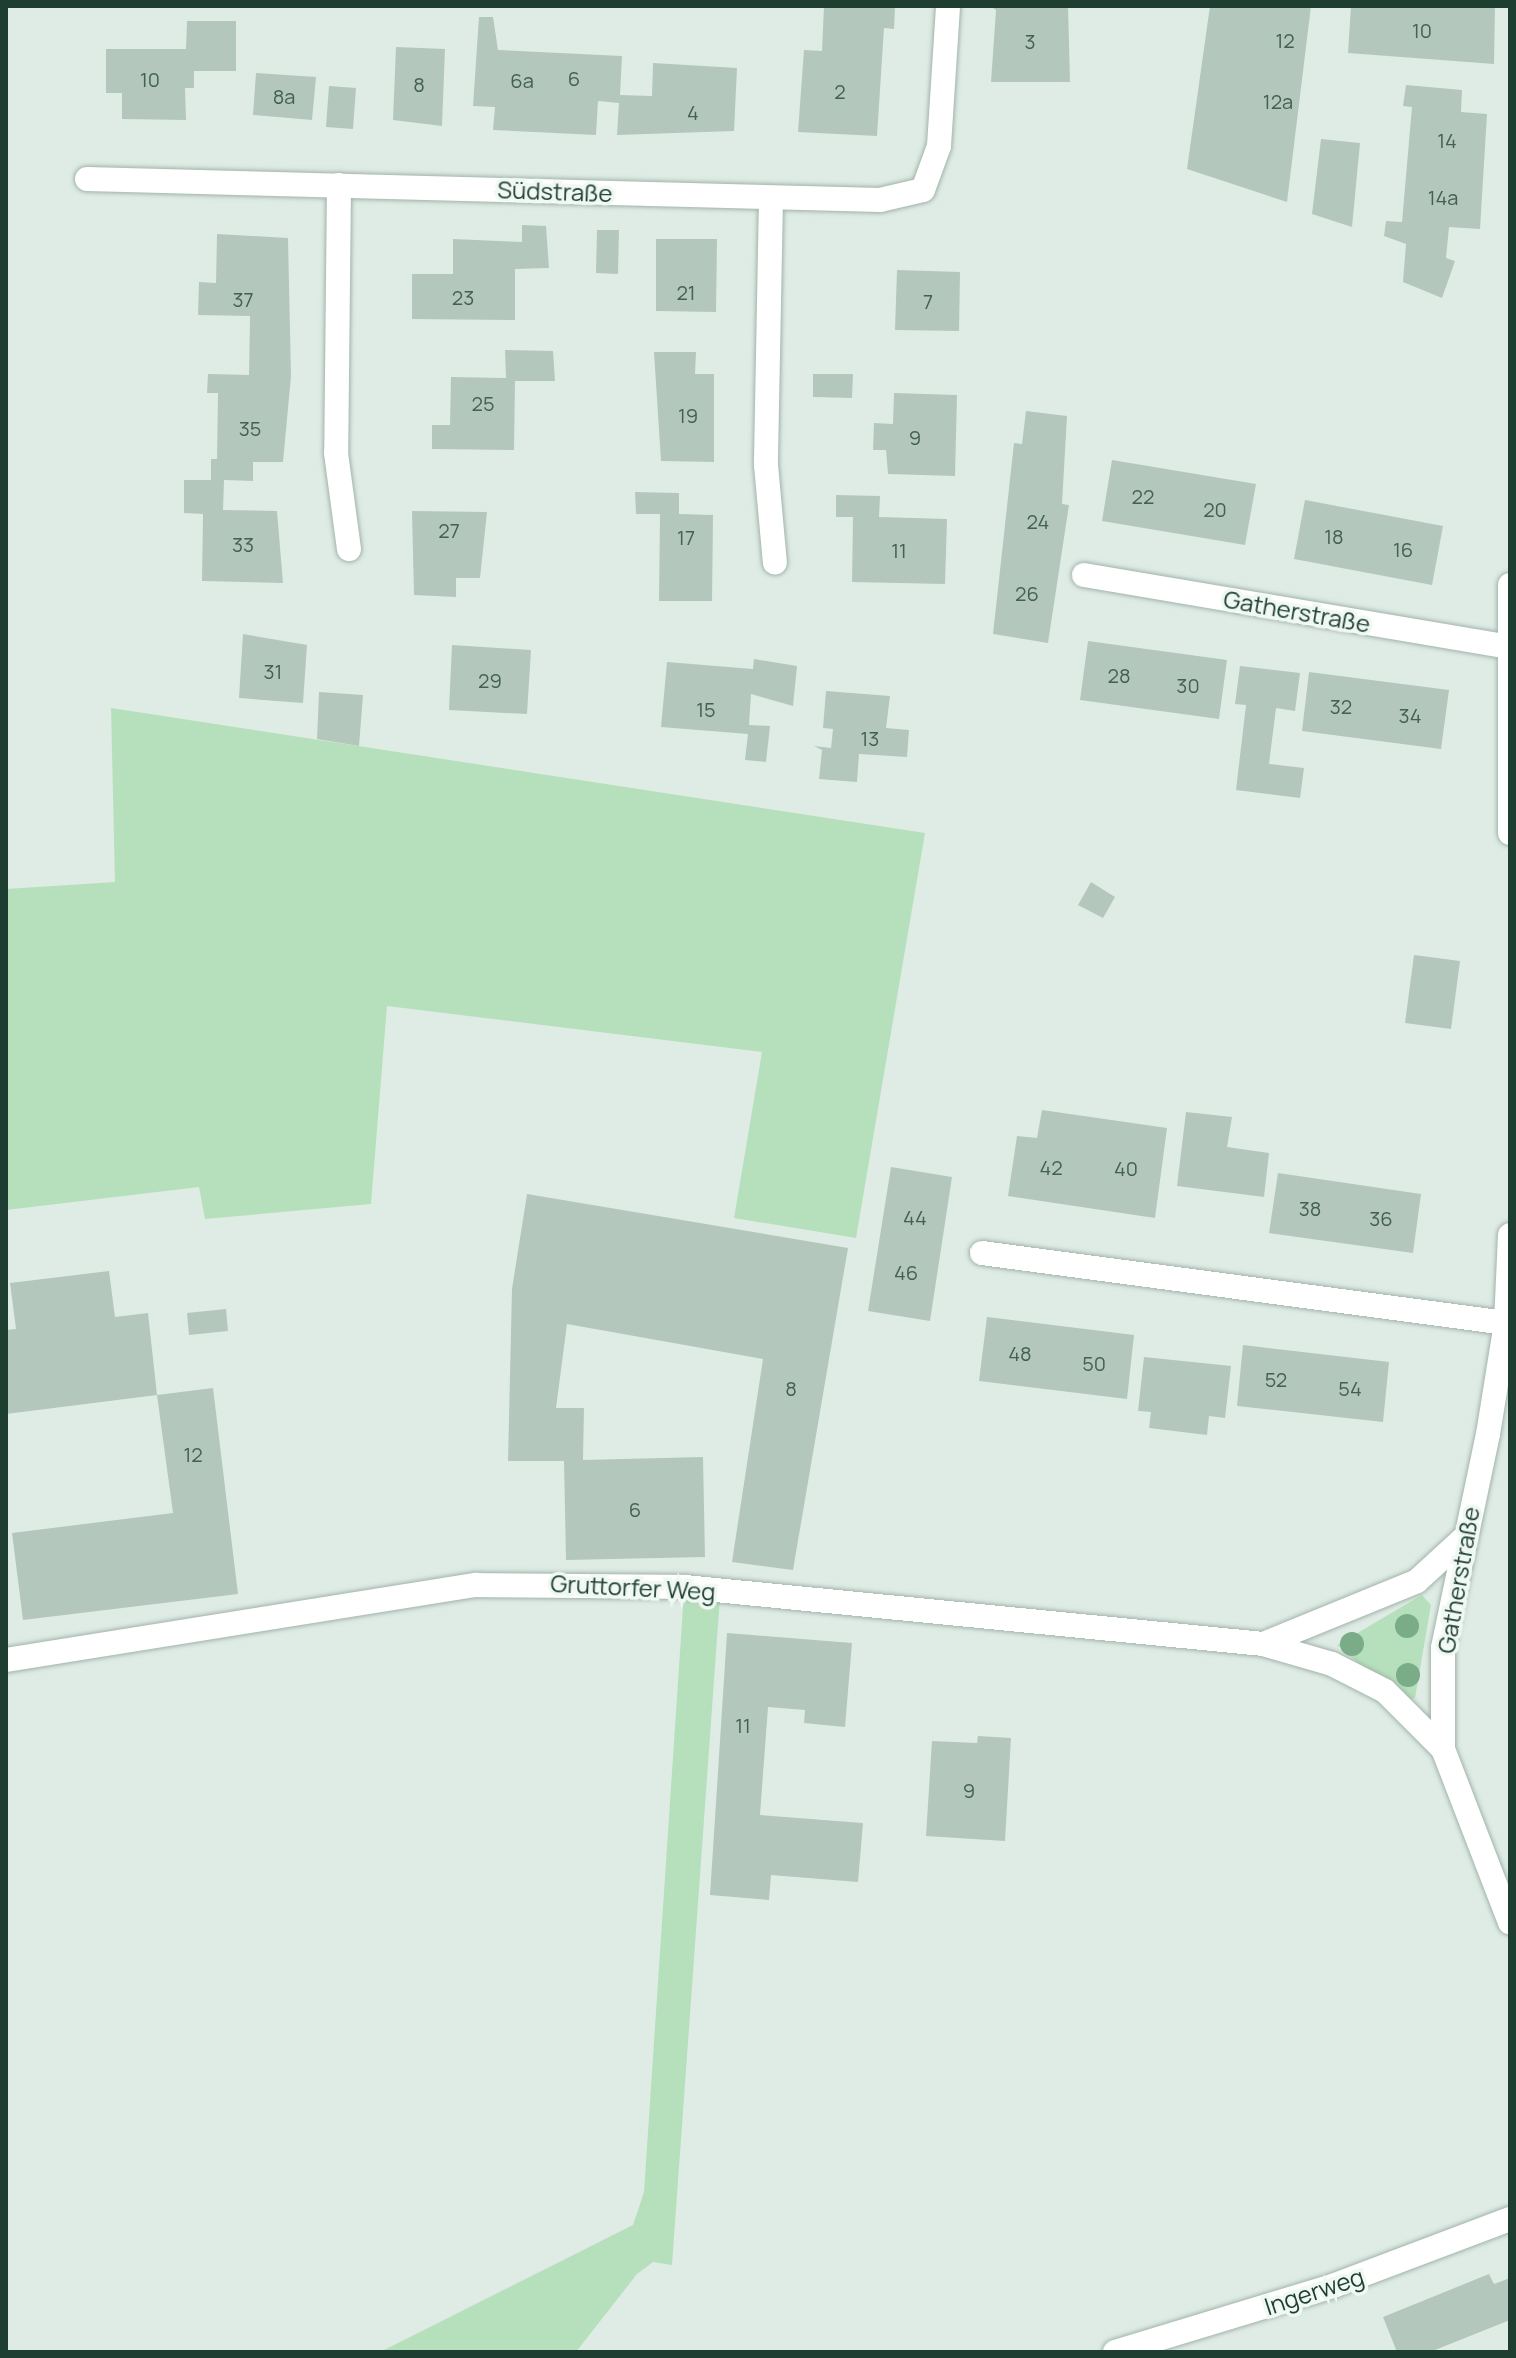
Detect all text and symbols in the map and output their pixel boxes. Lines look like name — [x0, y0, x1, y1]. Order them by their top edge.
house number: 10 — [1412, 18, 1432, 42]
house number: 12 — [1275, 28, 1295, 52]
house number: 3 — [1024, 29, 1036, 53]
house number: 6 — [568, 66, 580, 90]
house number: 10 — [140, 67, 160, 91]
house number: 6a — [510, 68, 534, 92]
house number: 8 — [413, 72, 425, 96]
house number: 2 — [834, 79, 846, 103]
house number: 8a — [273, 84, 295, 108]
house number: 12a — [1263, 89, 1293, 113]
house number: 4 — [687, 100, 699, 124]
house number: 14 — [1437, 128, 1457, 152]
street label: Südstraße — [497, 175, 613, 207]
house number: 14a — [1428, 185, 1458, 209]
house number: 21 — [676, 280, 696, 304]
house number: 23 — [452, 285, 474, 309]
house number: 37 — [232, 287, 254, 311]
house number: 7 — [923, 289, 933, 313]
house number: 25 — [472, 391, 494, 415]
house number: 19 — [678, 403, 698, 427]
house number: 35 — [239, 416, 261, 440]
house number: 9 — [909, 425, 921, 449]
house number: 22 — [1132, 484, 1154, 508]
house number: 20 — [1203, 497, 1227, 521]
house number: 24 — [1027, 509, 1049, 533]
house number: 27 — [438, 518, 460, 542]
house number: 18 — [1324, 524, 1344, 548]
house number: 17 — [677, 525, 695, 549]
house number: 33 — [232, 532, 254, 556]
house number: 16 — [1393, 537, 1413, 561]
house number: 11 — [891, 538, 907, 562]
house number: 26 — [1015, 581, 1039, 605]
street label: Gatherstraße — [1221, 584, 1373, 638]
house number: 31 — [264, 659, 282, 683]
house number: 28 — [1107, 663, 1131, 687]
house number: 29 — [478, 668, 502, 692]
house number: 30 — [1176, 673, 1200, 697]
house number: 32 — [1330, 694, 1352, 718]
house number: 15 — [696, 697, 716, 721]
house number: 34 — [1399, 703, 1421, 727]
house number: 13 — [861, 726, 879, 750]
house number: 42 — [1039, 1155, 1063, 1179]
house number: 40 — [1114, 1156, 1138, 1180]
house number: 38 — [1299, 1196, 1321, 1220]
house number: 44 — [903, 1205, 927, 1229]
house number: 36 — [1369, 1206, 1393, 1230]
house number: 46 — [894, 1260, 918, 1284]
house number: 48 — [1008, 1341, 1032, 1365]
house number: 50 — [1082, 1351, 1106, 1375]
house number: 52 — [1265, 1367, 1287, 1391]
house number: 8 — [785, 1376, 797, 1400]
house number: 54 — [1338, 1376, 1362, 1400]
house number: 12 — [183, 1442, 203, 1466]
house number: 6 — [629, 1497, 641, 1521]
street label: Gatherstraße — [1431, 1504, 1485, 1656]
street label: Gruttorfer Weg — [550, 1568, 716, 1606]
house number: 11 — [735, 1713, 751, 1737]
house number: 9 — [963, 1778, 975, 1802]
street label: Ingerweg — [1261, 2261, 1367, 2321]

